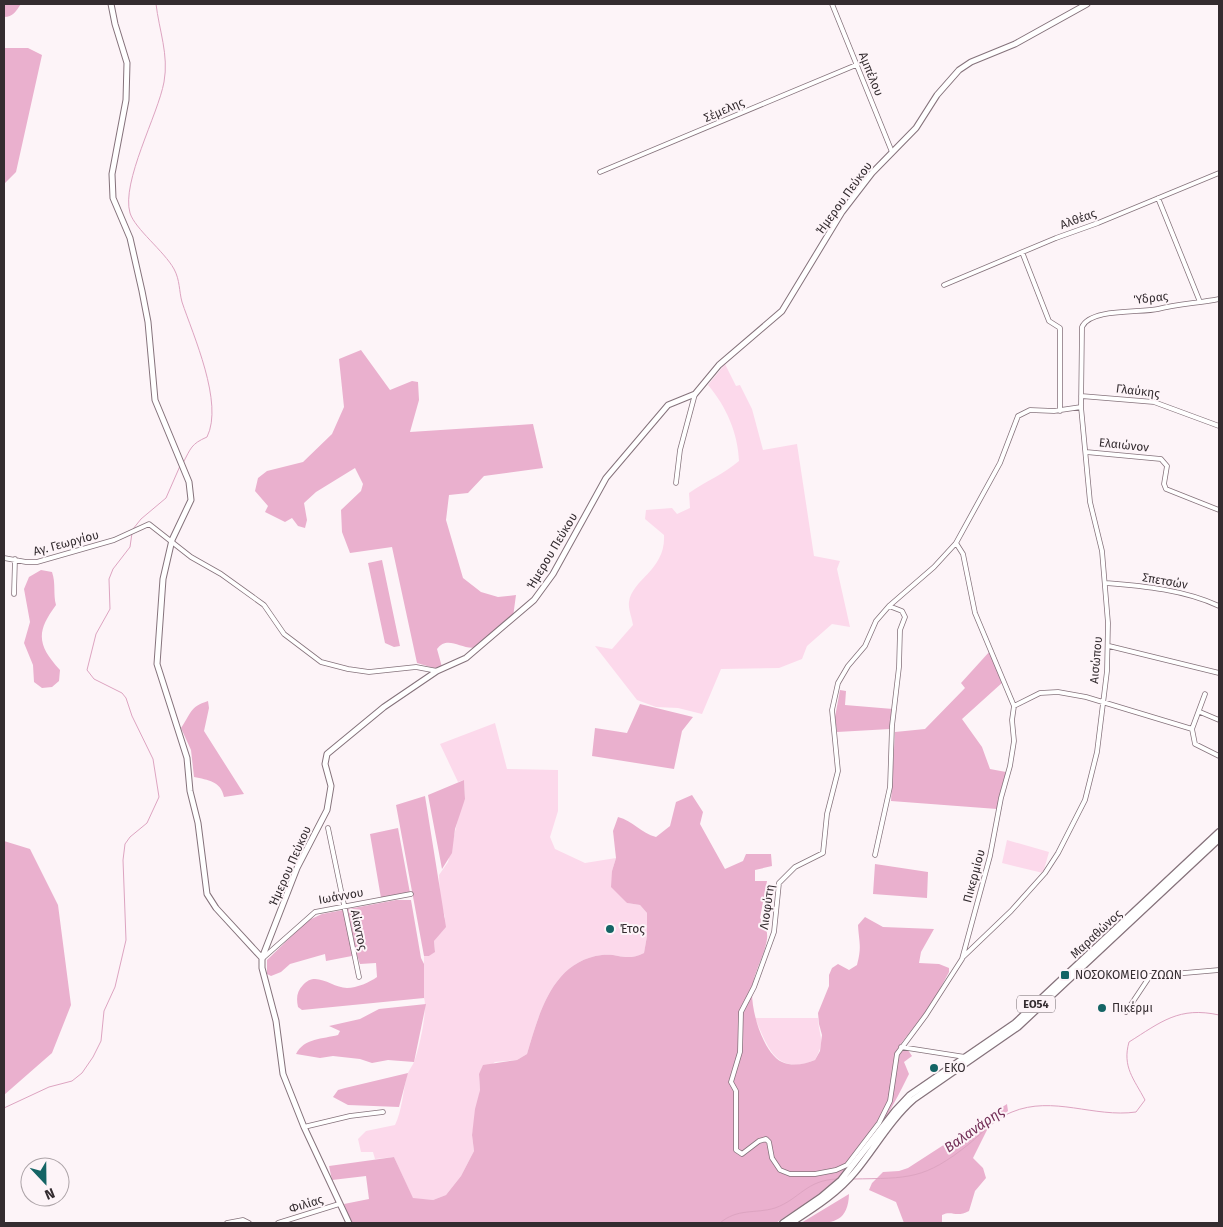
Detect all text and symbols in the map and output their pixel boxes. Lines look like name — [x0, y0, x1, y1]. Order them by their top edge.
street label: Αμπέλου — [856, 50, 886, 98]
street label: Σέμελης — [702, 95, 747, 125]
street label: Ήμερου Πεύκου — [813, 159, 875, 237]
street label: Αλθέας — [1058, 206, 1098, 232]
street label: Ύδρας — [1133, 289, 1169, 307]
street label: Γλαύκης — [1115, 381, 1161, 401]
street label: Ελαιώνον — [1098, 435, 1150, 455]
street label: Ήμερου Πεύκου — [524, 510, 580, 592]
street label: Αγ. Γεωργίου — [32, 527, 101, 559]
street label: Σπετσών — [1141, 570, 1189, 592]
street label: Αισώπου — [1087, 636, 1105, 684]
street label: Ήμερου Πεύκου — [266, 824, 314, 908]
street label: Πικερμίου — [960, 848, 988, 904]
street label: Λιοφύτη — [757, 884, 777, 930]
street label: Ιωάννου — [317, 885, 365, 907]
street label: Μαραθώνος — [1067, 906, 1125, 961]
street label: Αίαντος — [348, 908, 370, 952]
place label: Έτος — [620, 922, 645, 936]
marker: Έτος — [604, 923, 616, 935]
place label: ΝΟΣΟΚΟΜΕΙΟ ΖΩΩΝ — [1075, 968, 1182, 982]
marker: ΝΟΣΟΚΟΜΕΙΟ ΖΩΩΝ — [1059, 969, 1071, 981]
road number: ΕΟ54 — [1017, 996, 1055, 1012]
place label: Πικέρμι — [1112, 1001, 1153, 1015]
marker: Πικέρμι — [1096, 1002, 1108, 1014]
place label: EKO — [944, 1061, 966, 1075]
marker: EKO — [928, 1062, 940, 1074]
water label: Βαλανάρης — [941, 1102, 1008, 1156]
north arrow — [20, 1157, 70, 1207]
text: N — [42, 1184, 57, 1203]
street label: Φιλίας — [287, 1192, 325, 1216]

